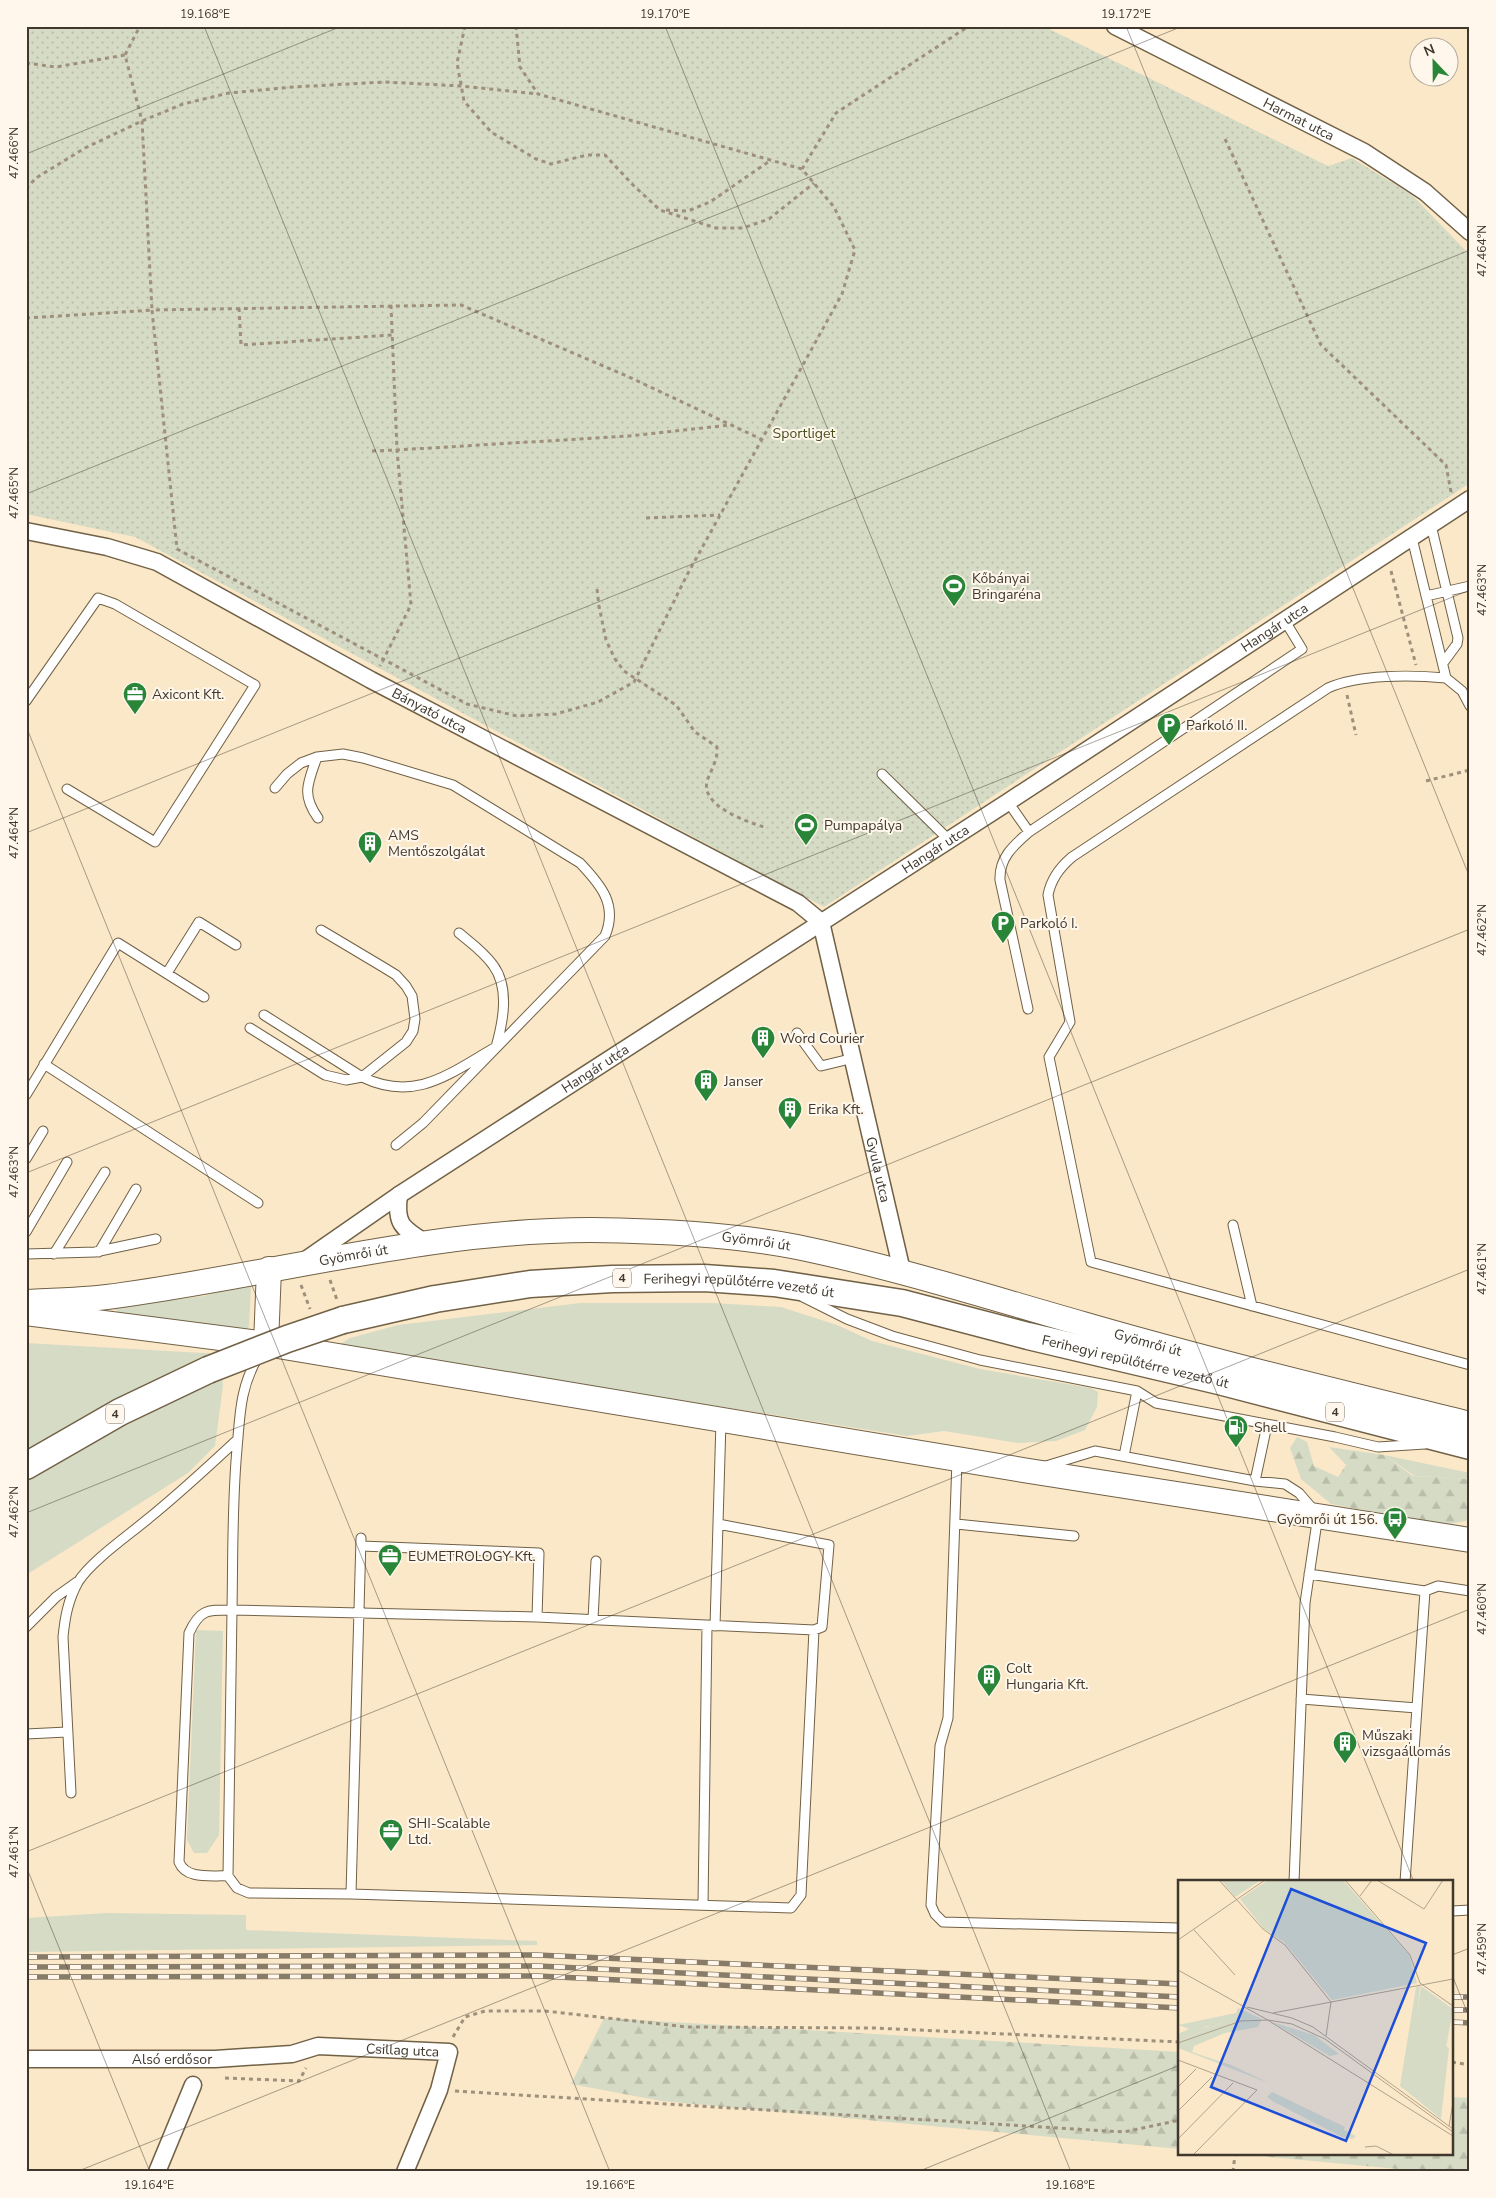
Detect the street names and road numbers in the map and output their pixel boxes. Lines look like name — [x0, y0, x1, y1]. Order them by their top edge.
street label: Harmat utca — [1260, 93, 1338, 145]
street label: Hangár utca — [1237, 598, 1312, 656]
street label: Bányató utca — [389, 683, 470, 738]
street label: Hangár utca — [898, 820, 973, 878]
street label: Hangár utca — [558, 1040, 632, 1097]
street label: Gyula utca — [862, 1135, 895, 1204]
street label: Gyömrői út — [721, 1227, 792, 1255]
street label: Gyömrői út — [317, 1240, 389, 1270]
road number: 4 — [613, 1268, 631, 1288]
street label: Ferihegyi repülőtérre vezető út — [643, 1268, 836, 1302]
street label: Gyömrői út — [1112, 1324, 1184, 1361]
street label: Ferihegyi repülőtérre vezető út — [1040, 1330, 1231, 1393]
road number: 4 — [1326, 1402, 1344, 1421]
road number: 4 — [106, 1405, 124, 1424]
street label: Csillag utca — [365, 2039, 440, 2061]
street label: Alsó erdősor — [132, 2050, 212, 2069]

